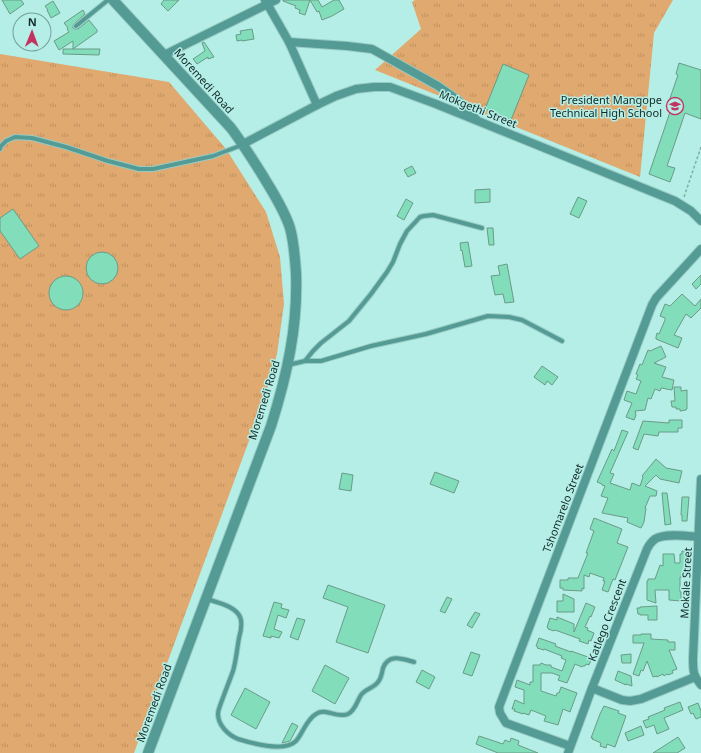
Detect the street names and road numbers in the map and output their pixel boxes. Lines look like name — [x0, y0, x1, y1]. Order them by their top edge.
street label: Moremedi Road — [171, 45, 238, 116]
street label: Mokgethi Street — [437, 86, 519, 131]
street label: Moremedi Road — [244, 358, 283, 442]
street label: Tshomarelo Street — [539, 461, 586, 554]
street label: Mokale Street — [676, 547, 695, 619]
street label: Katlego Crescent — [584, 576, 629, 663]
street label: Moremedi Road — [132, 661, 175, 744]

